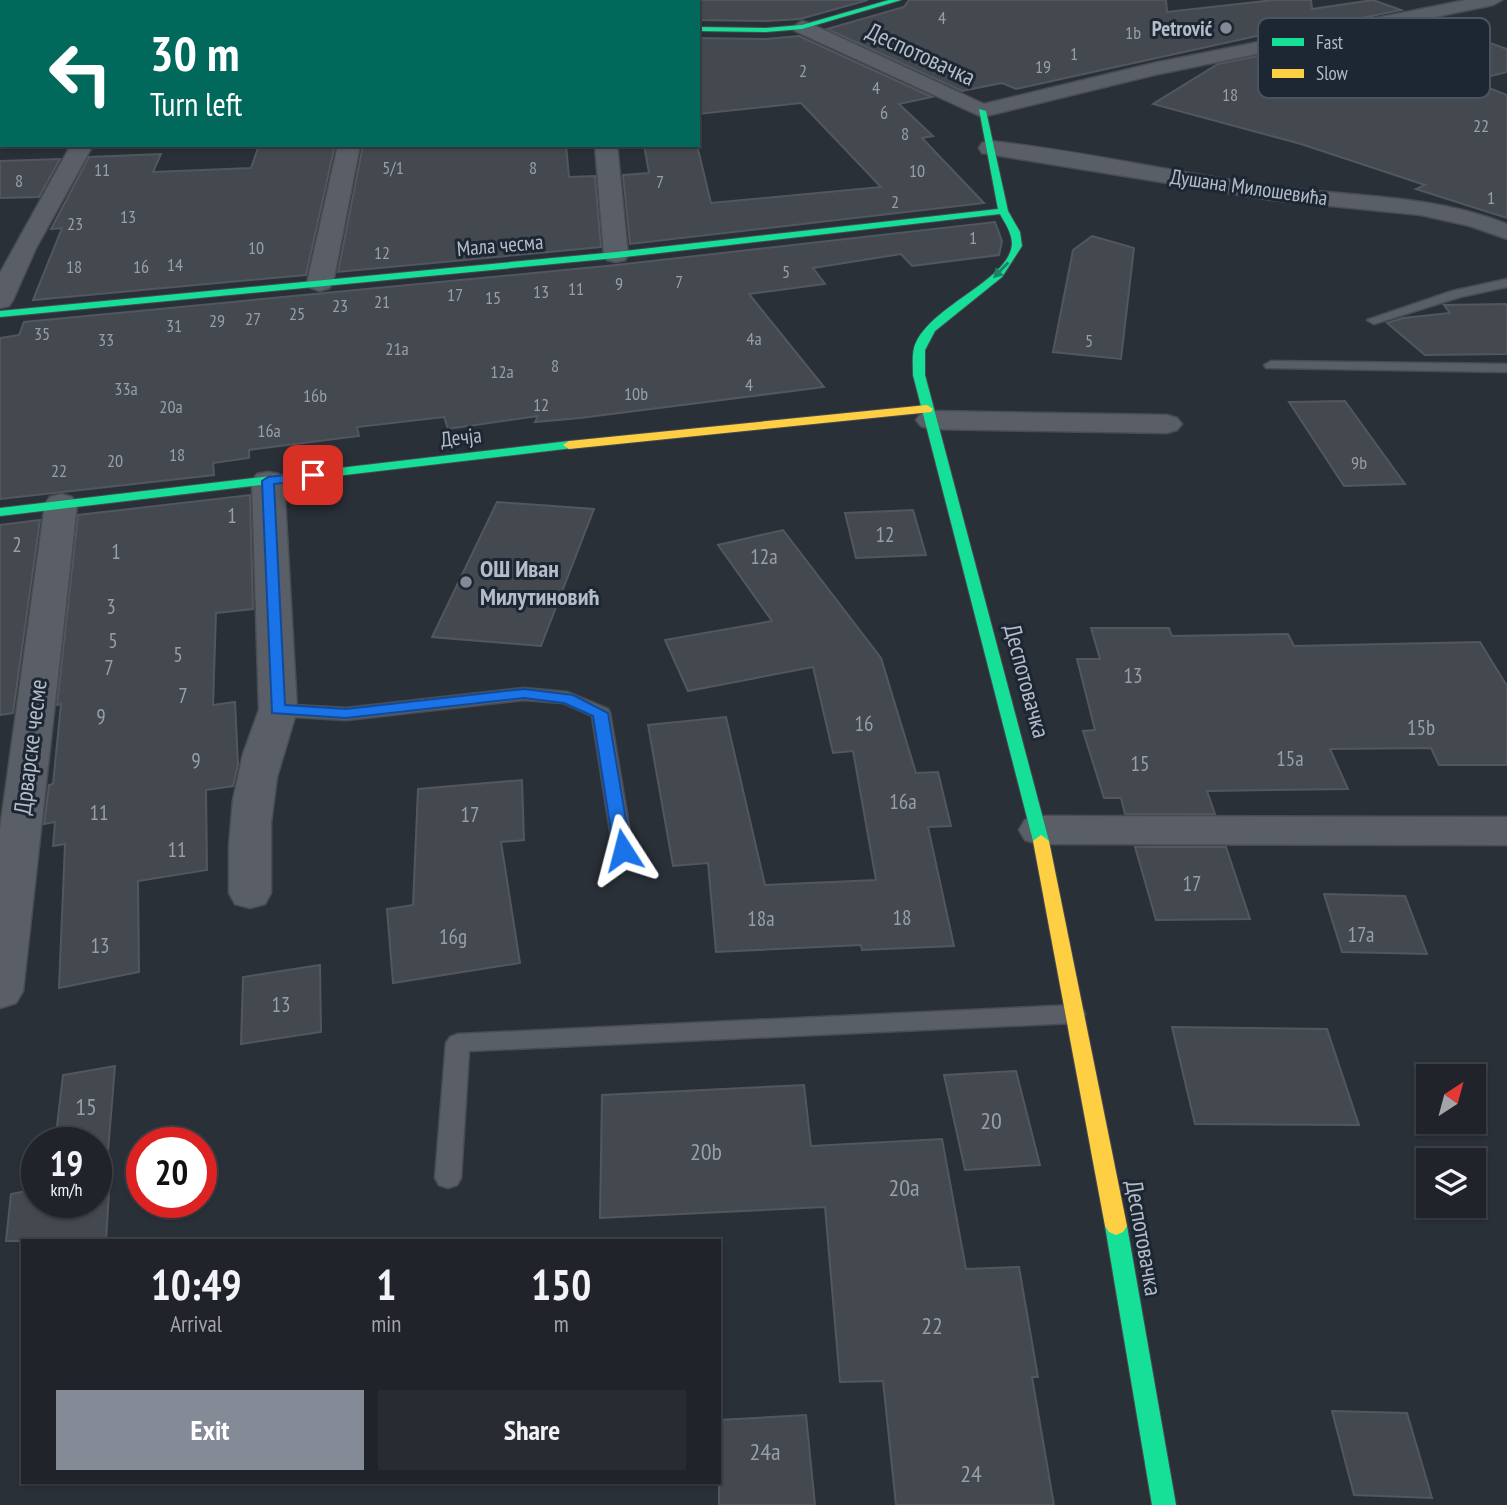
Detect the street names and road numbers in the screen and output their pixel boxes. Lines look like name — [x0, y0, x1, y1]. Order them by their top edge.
street label: Деспотовачка — [862, 15, 980, 93]
street label: Душана Милошевића — [1169, 163, 1329, 211]
street label: Мала чесма — [456, 228, 544, 262]
street label: Дечја — [439, 421, 483, 453]
street label: Деспотовачка — [997, 621, 1057, 741]
street label: Дрварске чесме — [6, 678, 54, 816]
street label: Деспотовачка — [1119, 1178, 1169, 1298]

